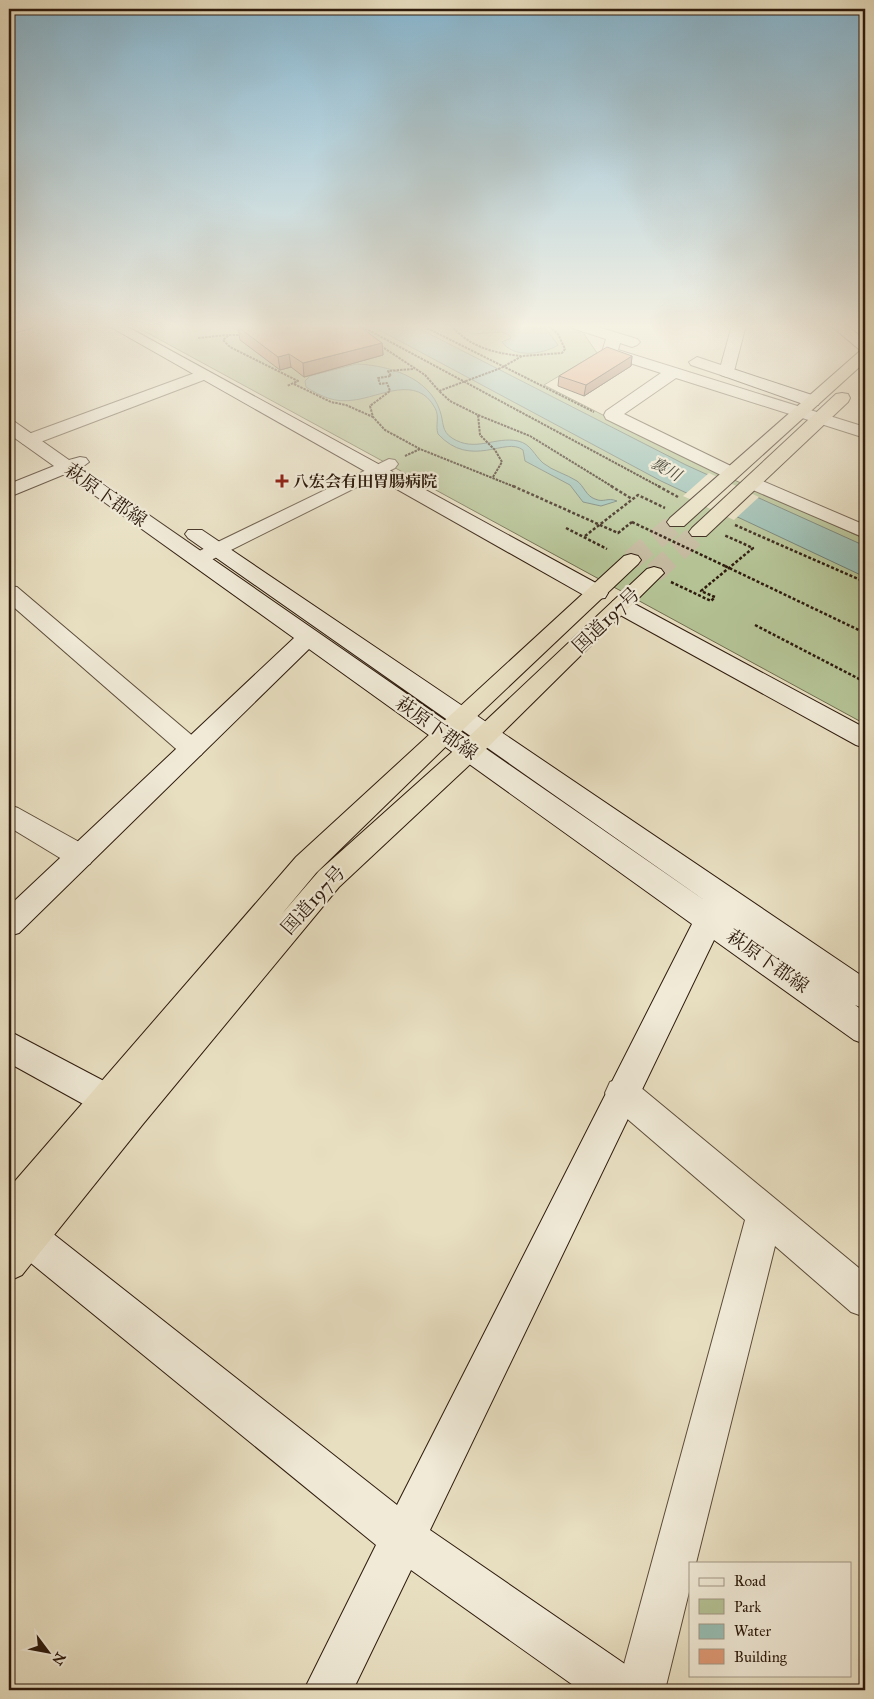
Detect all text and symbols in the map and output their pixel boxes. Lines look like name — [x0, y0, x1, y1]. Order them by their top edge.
water label: 裏川 — [647, 453, 686, 486]
street label: 萩原下郡線 — [60, 458, 152, 532]
place label: 八宏会有田胃腸病院 — [293, 472, 437, 491]
marker: 八宏会有田胃腸病院 — [275, 474, 289, 488]
street label: 国道197号 — [568, 582, 644, 658]
street label: 萩原下郡線 — [391, 691, 483, 765]
street label: 国道197号 — [276, 861, 350, 939]
street label: 萩原下郡線 — [722, 924, 814, 998]
legend — [689, 1562, 852, 1676]
text: Road — [734, 1572, 766, 1590]
text: Park — [734, 1598, 761, 1616]
text: Water — [734, 1622, 771, 1640]
north arrow — [22, 1626, 72, 1676]
text: Building — [734, 1648, 788, 1666]
text: N — [48, 1649, 69, 1668]

